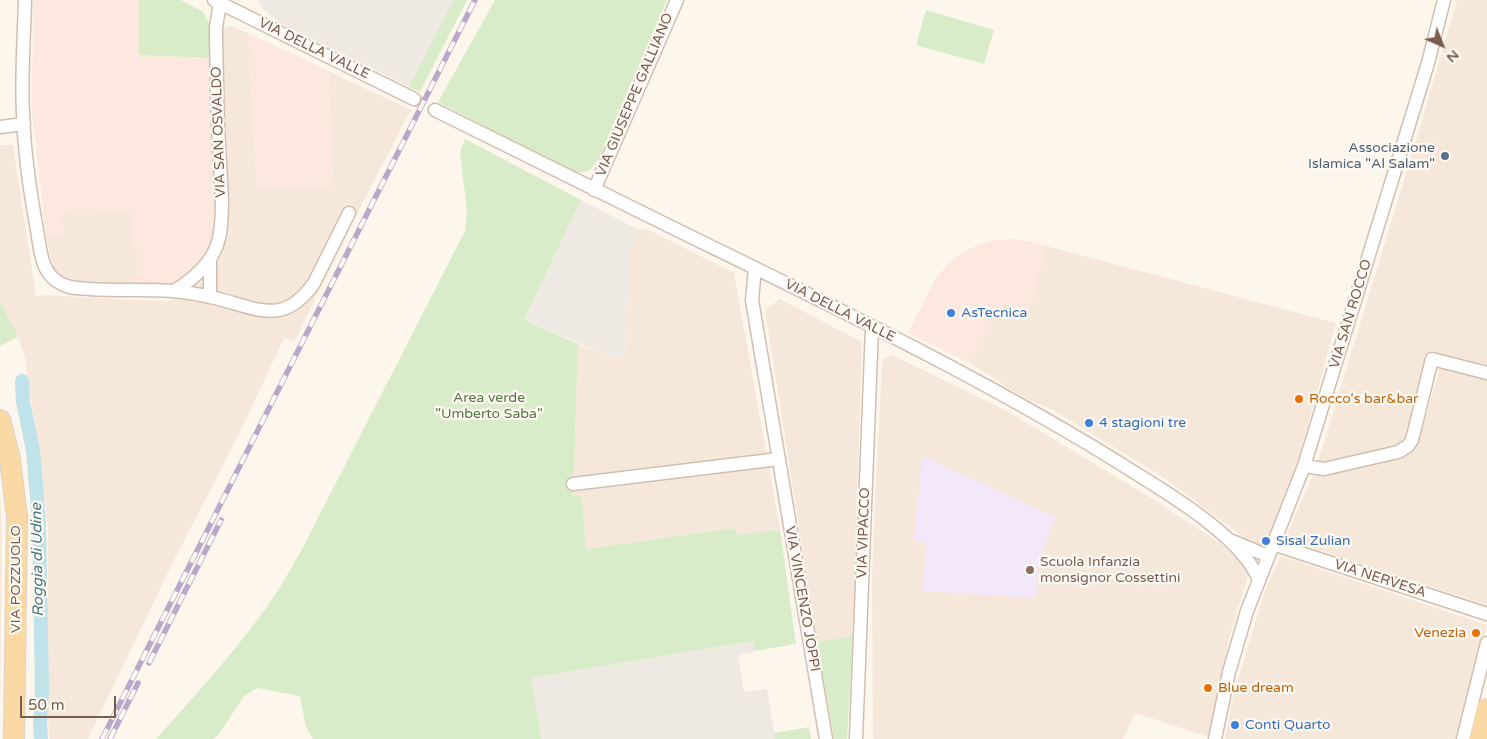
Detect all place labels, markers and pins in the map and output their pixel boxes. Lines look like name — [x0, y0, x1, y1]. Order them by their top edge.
place label: Associazione Islamica "Al Salam" — [1308, 140, 1435, 172]
marker: Associazione Islamica "Al Salam" — [1439, 150, 1451, 162]
place label: AsTecnica — [961, 305, 1027, 321]
marker: AsTecnica — [945, 307, 957, 319]
place label: Rocco's bar&bar — [1309, 391, 1418, 407]
marker: Rocco's bar&bar — [1293, 393, 1305, 405]
place label: 4 stagioni tre — [1099, 415, 1186, 431]
marker: 4 stagioni tre — [1083, 417, 1095, 429]
place label: Sisal Zulian — [1276, 533, 1351, 549]
marker: Sisal Zulian — [1260, 535, 1272, 547]
place label: Scuola Infanzia monsignor Cossettini — [1040, 554, 1181, 586]
marker: Scuola Infanzia monsignor Cossettini — [1024, 564, 1036, 576]
place label: Venezia — [1414, 625, 1466, 641]
marker: Venezia — [1470, 627, 1482, 639]
place label: Blue dream — [1218, 680, 1294, 696]
marker: Blue dream — [1202, 682, 1214, 694]
place label: Conti Quarto — [1245, 717, 1331, 733]
marker: Conti Quarto — [1229, 719, 1241, 731]

